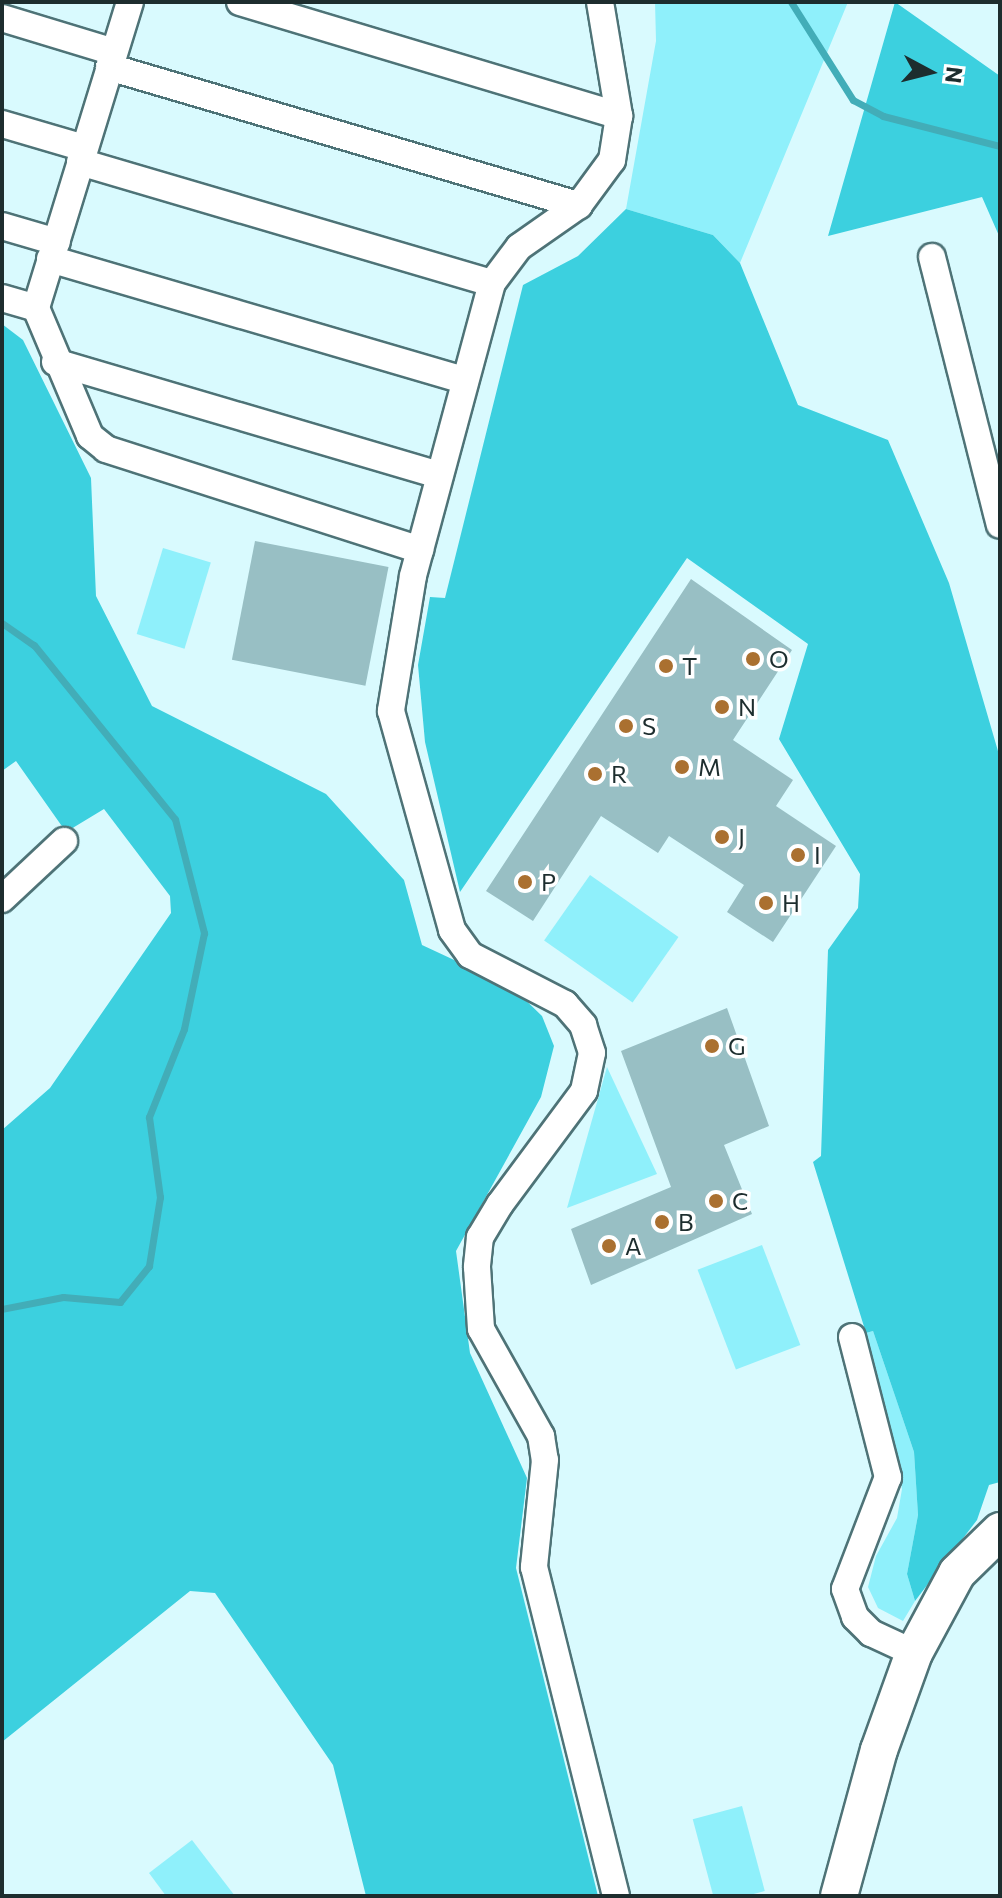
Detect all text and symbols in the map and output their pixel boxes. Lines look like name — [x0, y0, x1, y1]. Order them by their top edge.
north arrow — [890, 32, 970, 112]
text: N — [940, 65, 969, 85]
place label: O — [769, 645, 789, 673]
marker: O — [744, 650, 762, 668]
place label: T — [682, 652, 697, 680]
marker: T — [657, 657, 675, 675]
place label: N — [738, 693, 756, 721]
marker: N — [713, 698, 731, 716]
place label: S — [642, 712, 656, 740]
marker: S — [617, 717, 635, 735]
place label: M — [698, 753, 721, 781]
marker: M — [673, 758, 691, 776]
place label: R — [611, 760, 627, 788]
marker: R — [586, 765, 604, 783]
place label: J — [738, 823, 745, 851]
marker: J — [713, 828, 731, 846]
place label: I — [814, 841, 821, 869]
marker: I — [789, 846, 807, 864]
place label: P — [541, 868, 556, 896]
marker: P — [516, 873, 534, 891]
place label: H — [782, 889, 800, 917]
marker: H — [757, 894, 775, 912]
place label: G — [728, 1032, 746, 1060]
marker: G — [703, 1037, 721, 1055]
place label: C — [732, 1187, 748, 1215]
marker: C — [707, 1192, 725, 1210]
place label: B — [678, 1208, 693, 1236]
marker: B — [653, 1213, 671, 1231]
place label: A — [625, 1232, 642, 1260]
marker: A — [600, 1237, 618, 1255]

